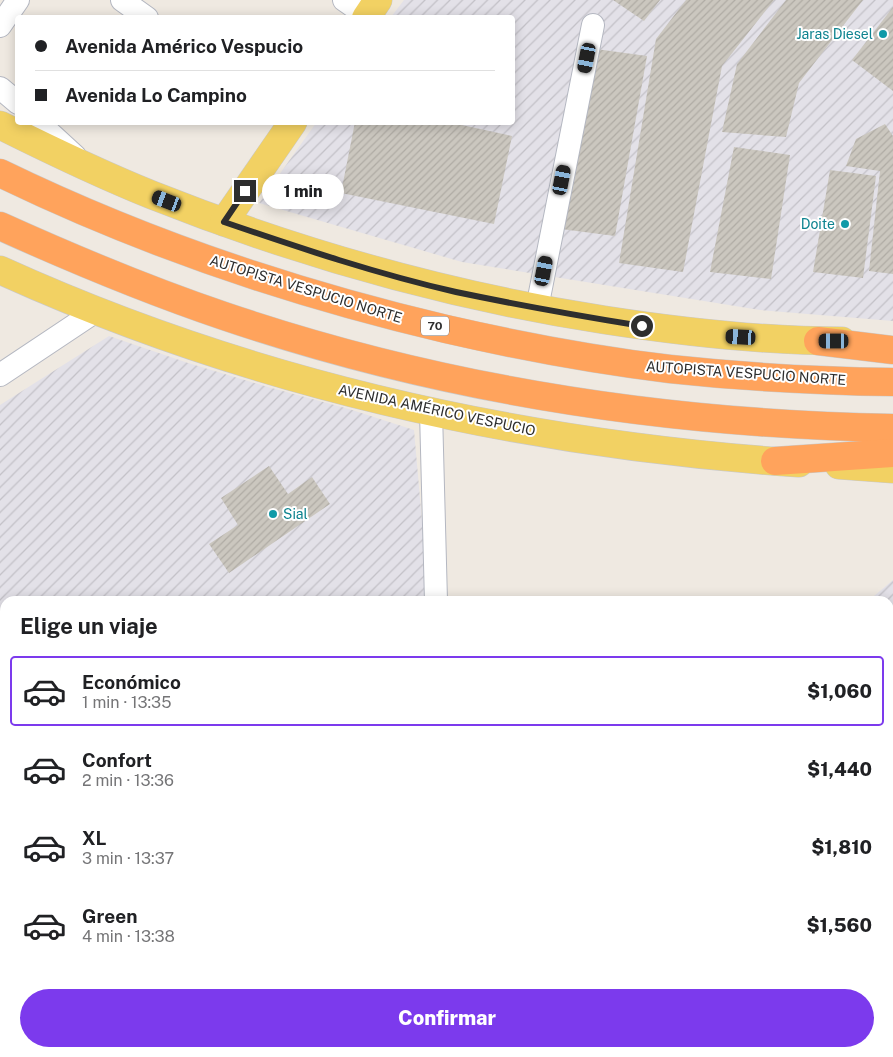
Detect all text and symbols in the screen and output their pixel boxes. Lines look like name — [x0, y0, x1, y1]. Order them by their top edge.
place label: Jaras Diesel — [796, 26, 873, 42]
marker: Jaras Diesel — [877, 28, 889, 40]
text: Avenida Américo Vespucio — [65, 35, 303, 57]
car — [576, 42, 597, 74]
text: Avenida Lo Campino — [65, 84, 247, 106]
car — [551, 164, 572, 196]
callout: 1 min — [262, 174, 345, 208]
route end — [234, 180, 256, 202]
text: 1 min — [283, 182, 323, 201]
car — [150, 189, 183, 213]
place label: Doite — [801, 216, 835, 232]
marker: Doite — [839, 218, 851, 230]
street label: AUTOPISTA VESPUCIO NORTE — [208, 252, 404, 326]
car — [533, 255, 554, 287]
route start — [631, 315, 653, 337]
road number: 70 — [421, 316, 449, 336]
car — [725, 329, 756, 345]
car — [819, 334, 849, 349]
street label: AUTOPISTA VESPUCIO NORTE — [645, 358, 847, 388]
street label: AVENIDA AMÉRICO VESPUCIO — [337, 380, 537, 439]
place label: Sial — [283, 506, 308, 522]
marker: Sial — [267, 508, 279, 520]
text: Elige un viaje — [20, 613, 158, 639]
icon: car — [22, 669, 67, 714]
text: Económico — [82, 671, 181, 693]
text: $1,060 — [807, 680, 872, 702]
text: 1 min · 13:35 — [82, 693, 171, 712]
icon: car — [22, 747, 67, 792]
text: Confort — [82, 749, 152, 771]
text: $1,440 — [807, 758, 872, 780]
text: 2 min · 13:36 — [82, 771, 174, 790]
icon: car — [22, 825, 67, 870]
text: XL — [82, 827, 107, 849]
text: $1,810 — [811, 836, 872, 858]
text: 3 min · 13:37 — [82, 849, 174, 868]
icon: car — [22, 903, 67, 948]
text: Green — [82, 905, 137, 927]
text: $1,560 — [806, 914, 872, 936]
text: 4 min · 13:38 — [82, 927, 175, 946]
button: Confirmar — [20, 989, 874, 1047]

